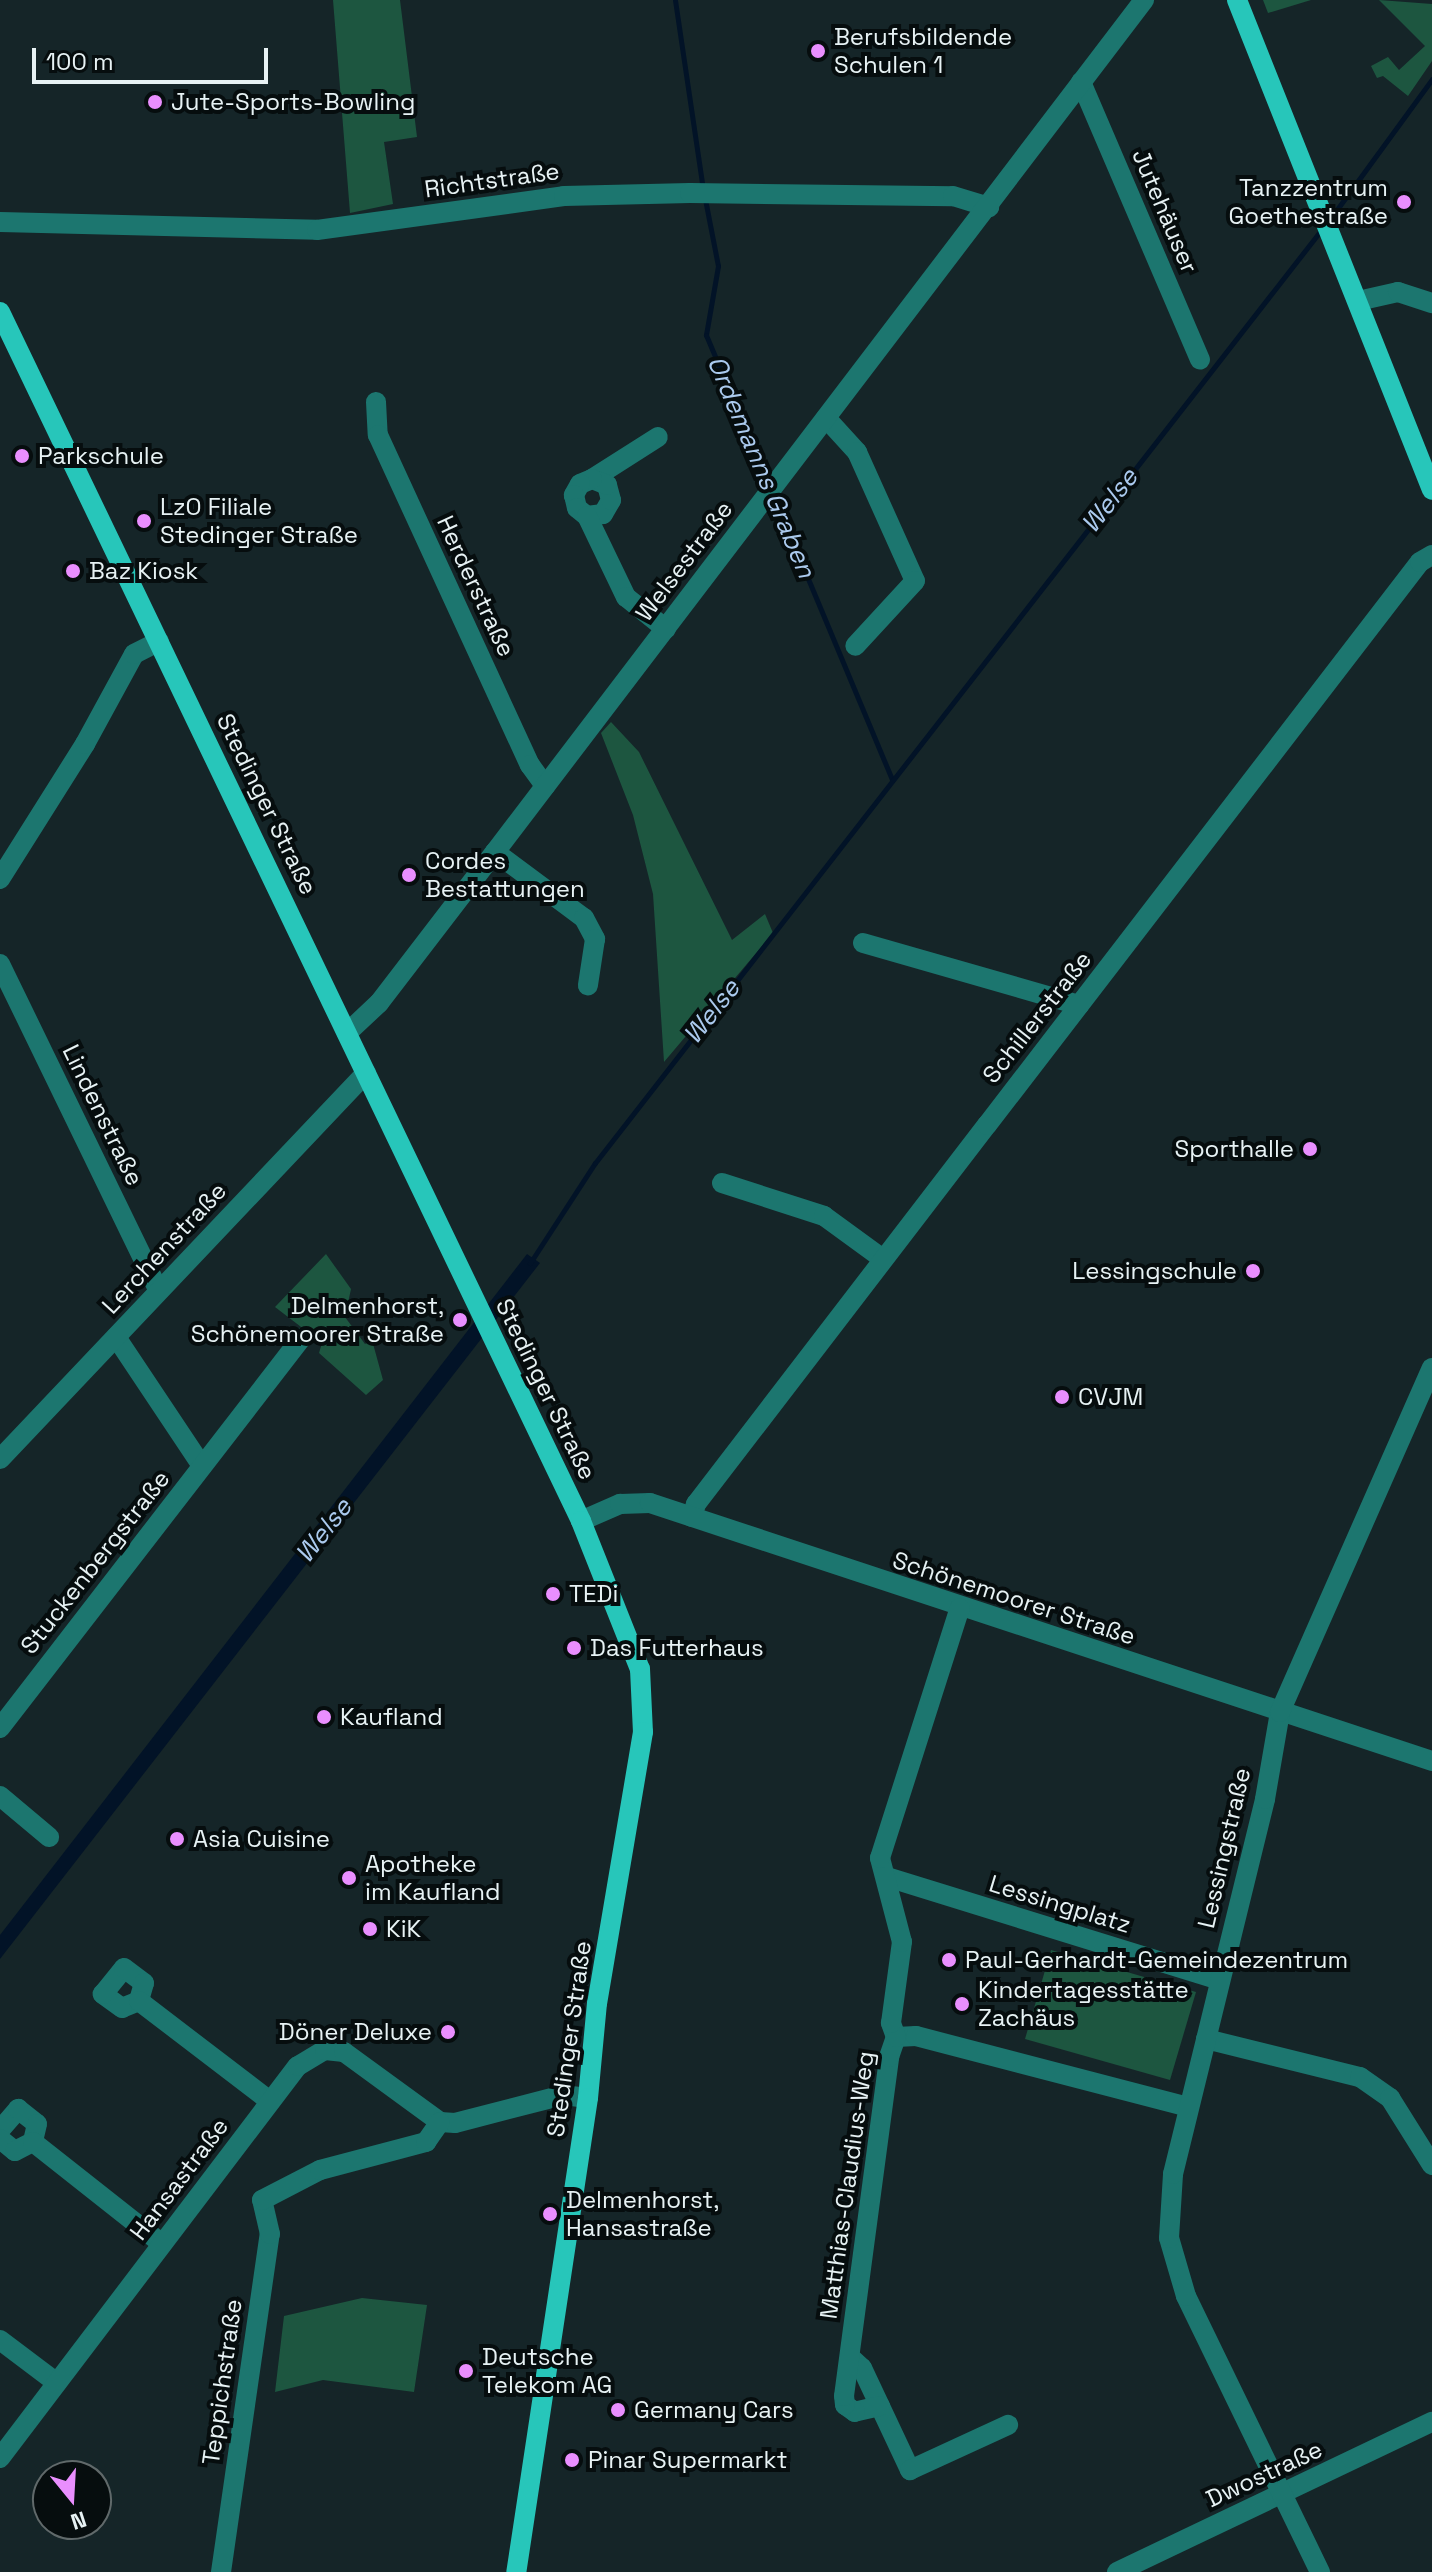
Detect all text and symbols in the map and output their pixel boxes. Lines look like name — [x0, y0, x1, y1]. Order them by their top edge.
place label: Berufsbildende Schulen 1 — [834, 23, 1012, 79]
scale bar — [36, 32, 272, 82]
marker: Berufsbildende Schulen 1 — [809, 42, 827, 60]
text: 100 m — [46, 46, 114, 77]
place label: Jute-Sports-Bowling — [171, 88, 415, 116]
marker: Jute-Sports-Bowling — [146, 93, 164, 111]
street label: Jutehäuser — [1126, 145, 1204, 277]
street label: Richtstraße — [423, 156, 561, 204]
place label: Tanzzentrum Goethestraße — [1228, 174, 1388, 230]
marker: Tanzzentrum Goethestraße — [1395, 193, 1413, 211]
water label: Ordemanns Graben — [700, 351, 822, 583]
place label: Parkschule — [38, 442, 164, 470]
marker: Parkschule — [13, 447, 31, 465]
water label: Welse — [1075, 463, 1145, 539]
place label: LzO Filiale Stedinger Straße — [160, 493, 358, 549]
street label: Welsestraße — [630, 495, 738, 627]
street label: Herderstraße — [431, 511, 521, 661]
marker: LzO Filiale Stedinger Straße — [135, 512, 153, 530]
place label: Baz Kiosk — [89, 557, 198, 585]
marker: Baz Kiosk — [64, 562, 82, 580]
street label: Stedinger Straße — [211, 709, 323, 899]
place label: Cordes Bestattungen — [425, 847, 585, 903]
marker: Cordes Bestattungen — [400, 866, 418, 884]
street label: Schillerstraße — [977, 945, 1097, 1089]
water label: Welse — [677, 974, 747, 1050]
street label: Lindenstraße — [56, 1040, 150, 1190]
place label: Sporthalle — [1174, 1135, 1294, 1163]
marker: Sporthalle — [1301, 1140, 1319, 1158]
street label: Lerchenstraße — [96, 1176, 232, 1320]
place label: Lessingschule — [1072, 1257, 1237, 1285]
marker: Lessingschule — [1244, 1262, 1262, 1280]
place label: Delmenhorst, Schönemoorer Straße — [191, 1292, 444, 1348]
street label: Stedinger Straße — [490, 1294, 602, 1484]
marker: Delmenhorst, Schönemoorer Straße — [451, 1311, 469, 1329]
place label: CVJM — [1078, 1383, 1143, 1411]
marker: CVJM — [1053, 1388, 1071, 1406]
street label: Stuckenbergstraße — [14, 1465, 176, 1659]
water label: Welse — [289, 1493, 359, 1569]
street label: Schönemoorer Straße — [889, 1545, 1139, 1651]
place label: TEDi — [569, 1580, 618, 1608]
marker: TEDi — [544, 1585, 562, 1603]
place label: Das Futterhaus — [590, 1634, 764, 1662]
marker: Das Futterhaus — [565, 1639, 583, 1657]
place label: Kaufland — [340, 1703, 443, 1731]
marker: Kaufland — [315, 1708, 333, 1726]
street label: Lessingstraße — [1192, 1765, 1256, 1931]
place label: Asia Cuisine — [193, 1825, 330, 1853]
marker: Asia Cuisine — [168, 1830, 186, 1848]
place label: Apotheke im Kaufland — [365, 1850, 500, 1906]
marker: Apotheke im Kaufland — [340, 1869, 358, 1887]
street label: Lessingplatz — [986, 1869, 1134, 1939]
place label: KiK — [386, 1915, 421, 1943]
marker: KiK — [361, 1920, 379, 1938]
street label: Stedinger Straße — [541, 1939, 597, 2139]
place label: Paul-Gerhardt-Gemeindezentrum — [965, 1946, 1348, 1974]
marker: Paul-Gerhardt-Gemeindezentrum — [940, 1951, 958, 1969]
place label: Kindertagesstätte Zachäus — [978, 1976, 1189, 2032]
marker: Kindertagesstätte Zachäus — [953, 1995, 971, 2013]
place label: Döner Deluxe — [279, 2018, 432, 2046]
marker: Döner Deluxe — [439, 2023, 457, 2041]
street label: Matthias-Claudius-Weg — [814, 2049, 880, 2321]
street label: Hansastraße — [124, 2112, 234, 2246]
place label: Delmenhorst, Hansastraße — [566, 2186, 719, 2242]
marker: Delmenhorst, Hansastraße — [541, 2205, 559, 2223]
street label: Teppichstraße — [196, 2297, 248, 2467]
place label: Deutsche Telekom AG — [482, 2343, 613, 2399]
marker: Deutsche Telekom AG — [457, 2362, 475, 2380]
place label: Germany Cars — [634, 2396, 794, 2424]
marker: Germany Cars — [609, 2401, 627, 2419]
street label: Dwostraße — [1201, 2435, 1327, 2513]
place label: Pinar Supermarkt — [588, 2446, 788, 2474]
marker: Pinar Supermarkt — [563, 2451, 581, 2469]
north arrow — [32, 2460, 112, 2540]
text: N — [67, 2505, 90, 2537]

